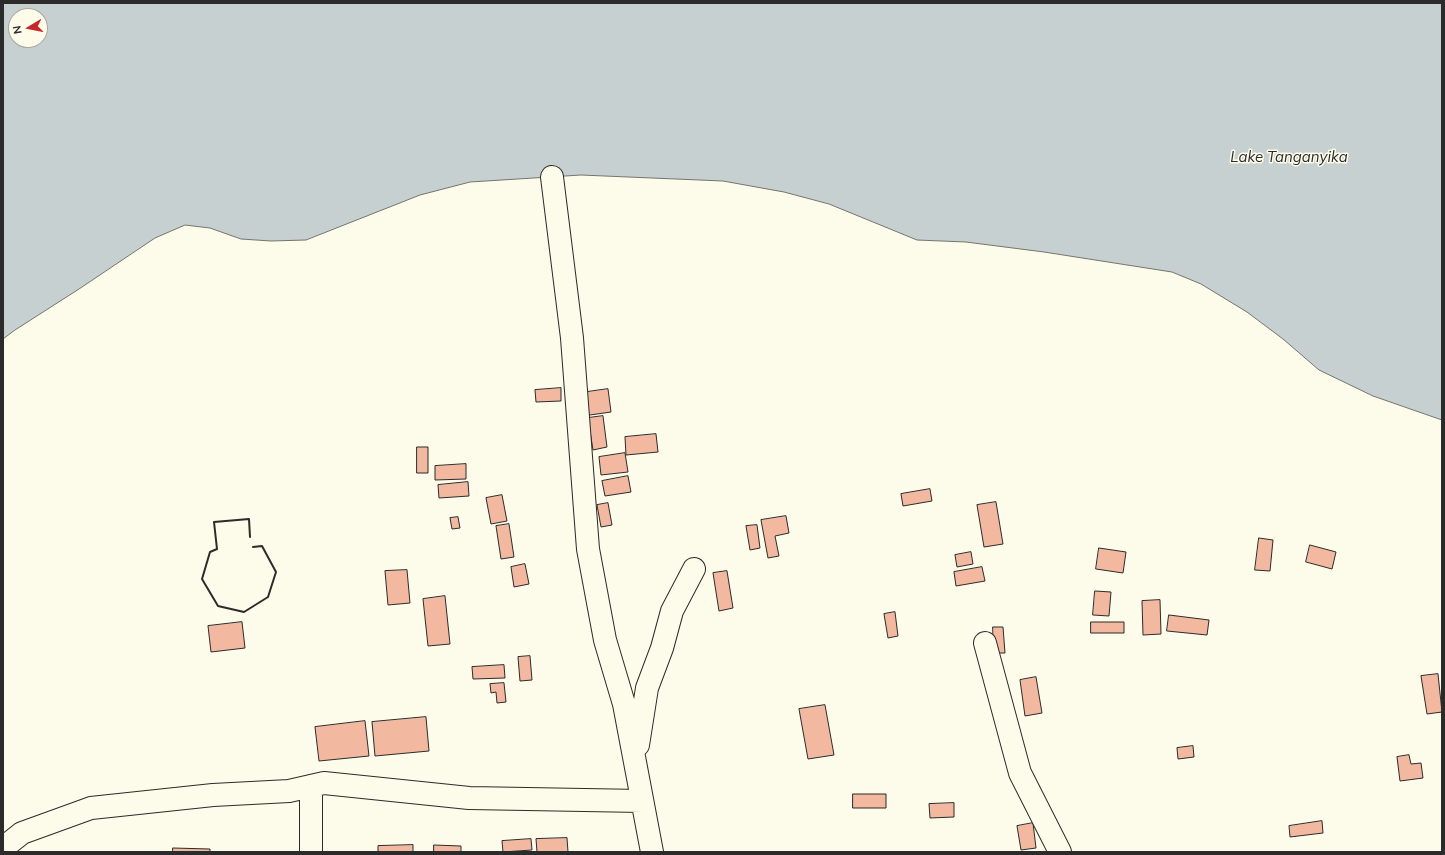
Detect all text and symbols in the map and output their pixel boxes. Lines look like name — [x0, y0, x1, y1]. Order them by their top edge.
north arrow — [8, 8, 48, 48]
text: N — [10, 25, 25, 35]
water label: Lake Tanganyika — [1230, 148, 1348, 166]

